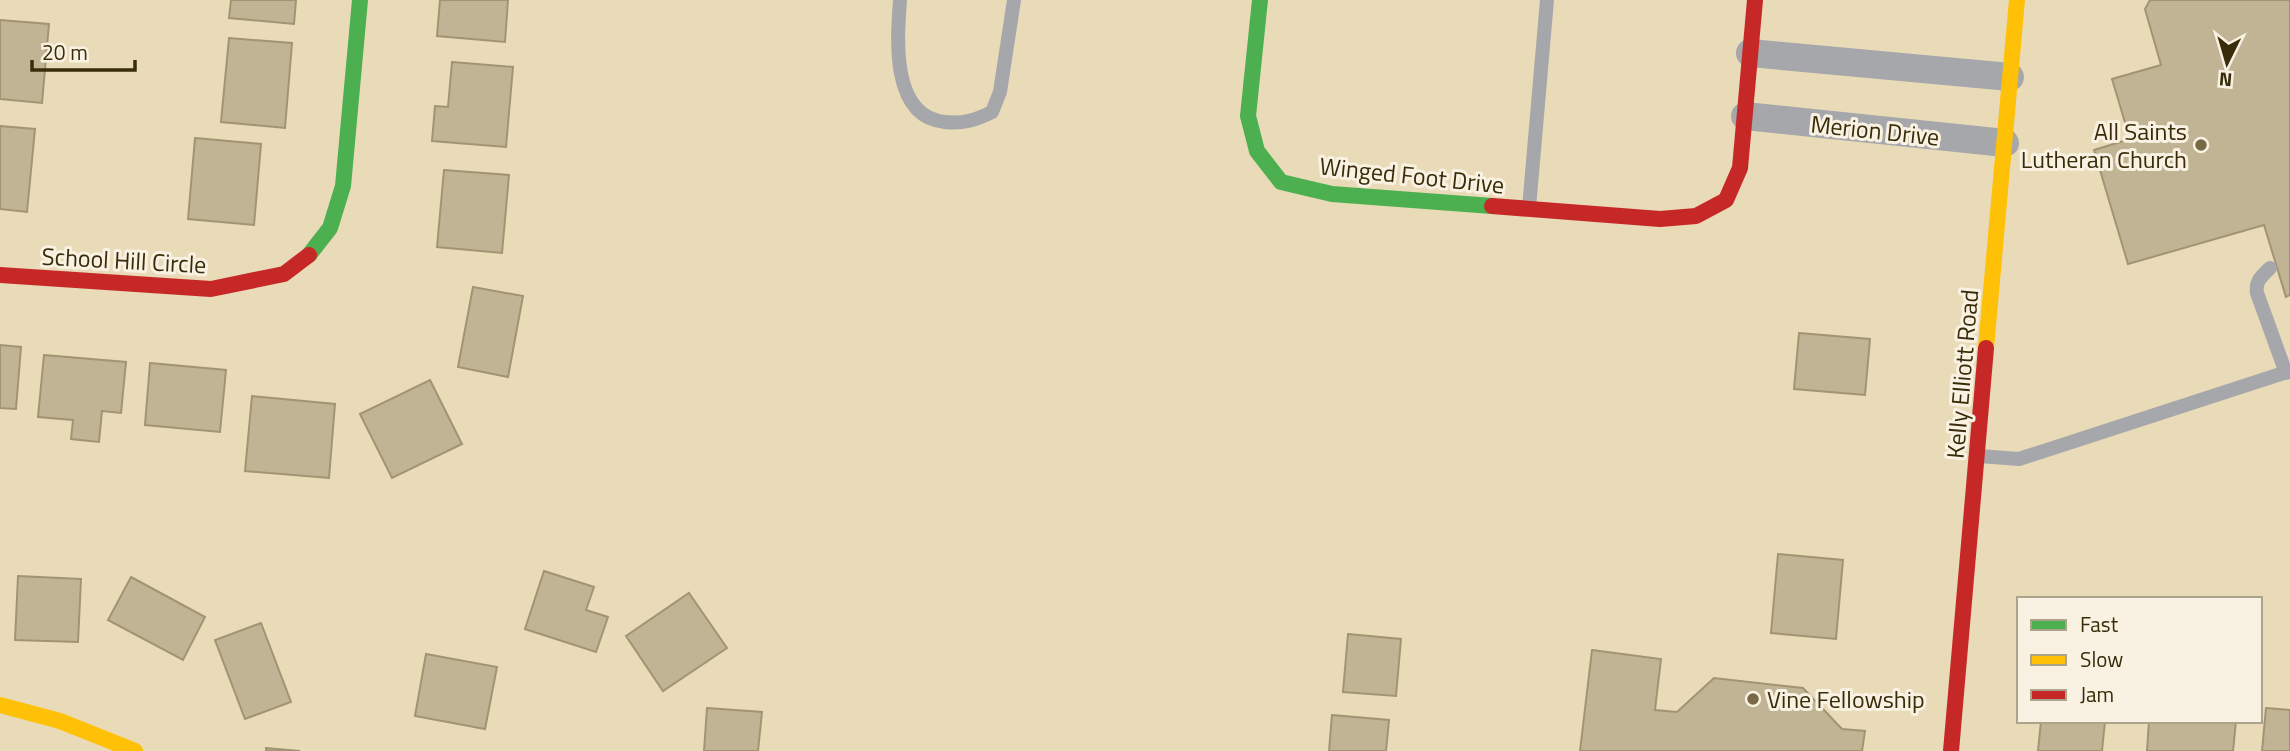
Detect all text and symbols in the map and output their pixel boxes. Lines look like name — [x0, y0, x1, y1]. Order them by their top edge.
scale bar — [32, 28, 135, 72]
north arrow — [2192, 28, 2262, 98]
text: 20 m — [42, 36, 88, 68]
text: N — [2218, 65, 2233, 95]
street label: Merion Drive — [1809, 105, 1941, 155]
place label: All Saints Lutheran Church — [2021, 113, 2187, 177]
marker: All Saints Lutheran Church — [2193, 137, 2209, 153]
street label: Winged Foot Drive — [1318, 147, 1506, 203]
street label: School Hill Circle — [41, 238, 207, 282]
street label: Kelly Elliott Road — [1937, 288, 1987, 460]
legend — [2017, 597, 2262, 723]
text: Fast — [2080, 608, 2119, 640]
text: Slow — [2080, 643, 2123, 675]
text: Jam — [2080, 678, 2114, 710]
place label: Vine Fellowship — [1767, 681, 1925, 717]
marker: Vine Fellowship — [1745, 691, 1761, 707]

